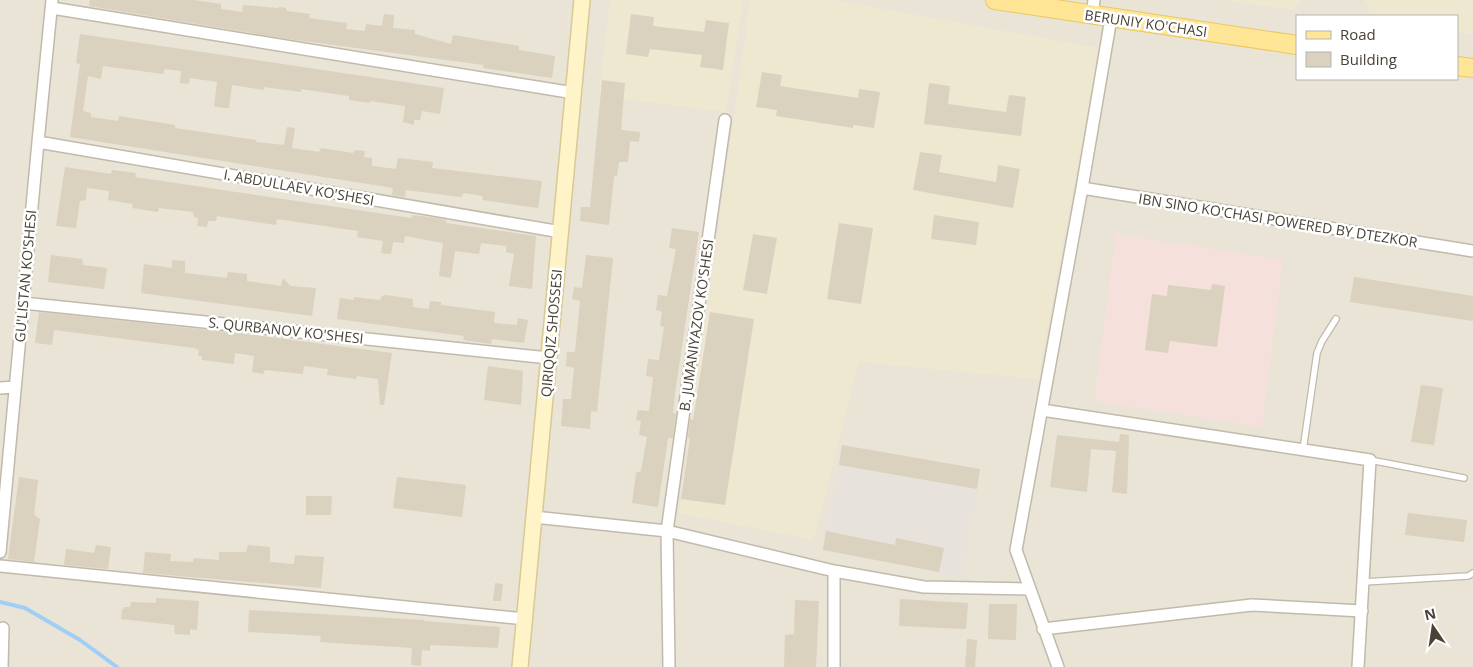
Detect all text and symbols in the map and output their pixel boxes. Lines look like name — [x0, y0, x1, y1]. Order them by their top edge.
street label: BERUNIY KO'CHASI — [1083, 5, 1209, 41]
legend — [1296, 15, 1458, 80]
text: Road — [1340, 24, 1376, 44]
text: Building — [1340, 49, 1397, 69]
street label: I. ABDULLAEV KO'SHESI — [222, 164, 376, 210]
street label: IBN SINO KO'CHASI POWERED BY DTEZKOR — [1137, 189, 1419, 251]
street label: GU'LISTAN KO'SHESI — [10, 209, 40, 343]
street label: B. JUMANIYAZOV KO'SHESI — [675, 238, 717, 412]
street label: QIRIQQIZ SHOSSESI — [536, 268, 566, 398]
street label: S. QURBANOV KO'SHESI — [207, 312, 365, 348]
north arrow — [1408, 602, 1458, 652]
text: N — [1422, 603, 1438, 624]

